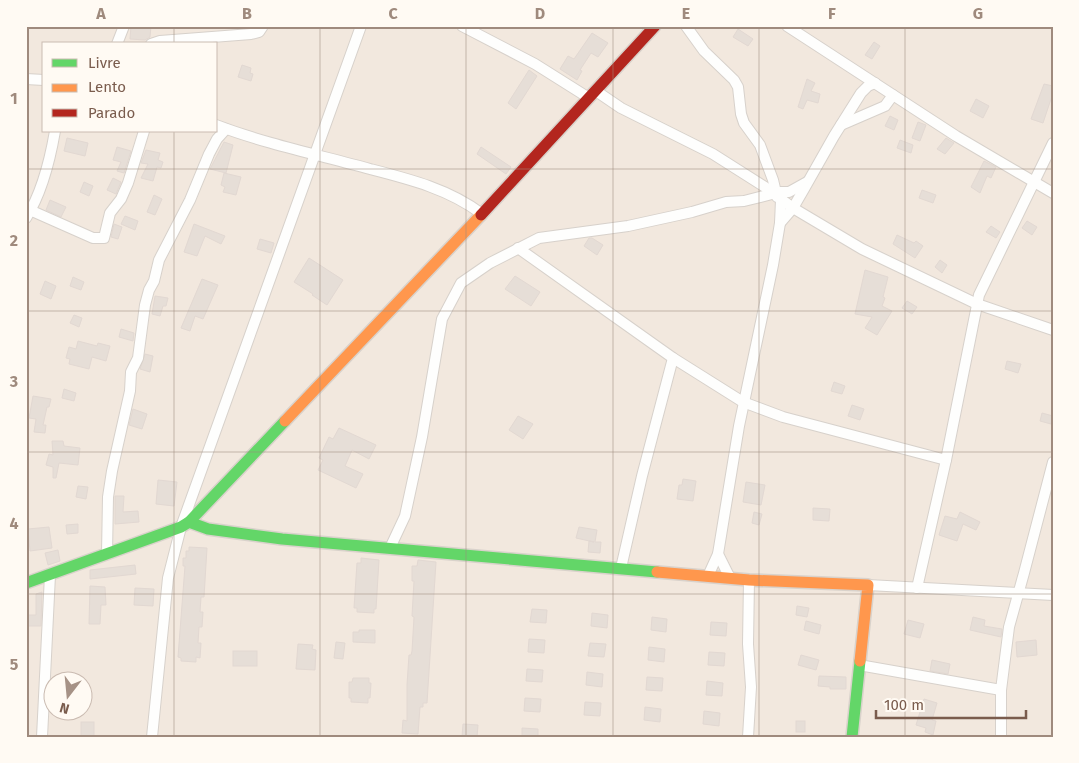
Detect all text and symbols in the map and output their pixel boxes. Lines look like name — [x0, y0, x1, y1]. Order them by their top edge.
text: A — [95, 4, 106, 23]
text: B — [242, 4, 252, 23]
text: C — [388, 4, 398, 23]
text: D — [535, 4, 545, 23]
text: E — [682, 4, 690, 23]
text: F — [828, 4, 836, 23]
text: G — [973, 4, 983, 23]
legend — [42, 42, 218, 132]
text: Livre — [88, 54, 121, 72]
text: Lento — [88, 78, 126, 96]
text: 1 — [10, 89, 18, 108]
text: Parado — [88, 104, 135, 122]
text: 2 — [10, 231, 18, 250]
text: 3 — [9, 372, 18, 391]
text: 4 — [9, 514, 19, 533]
text: 5 — [10, 655, 19, 674]
north arrow — [42, 670, 92, 720]
scale bar — [876, 688, 1026, 720]
text: 100 m — [884, 696, 924, 714]
text: N — [58, 699, 71, 717]

